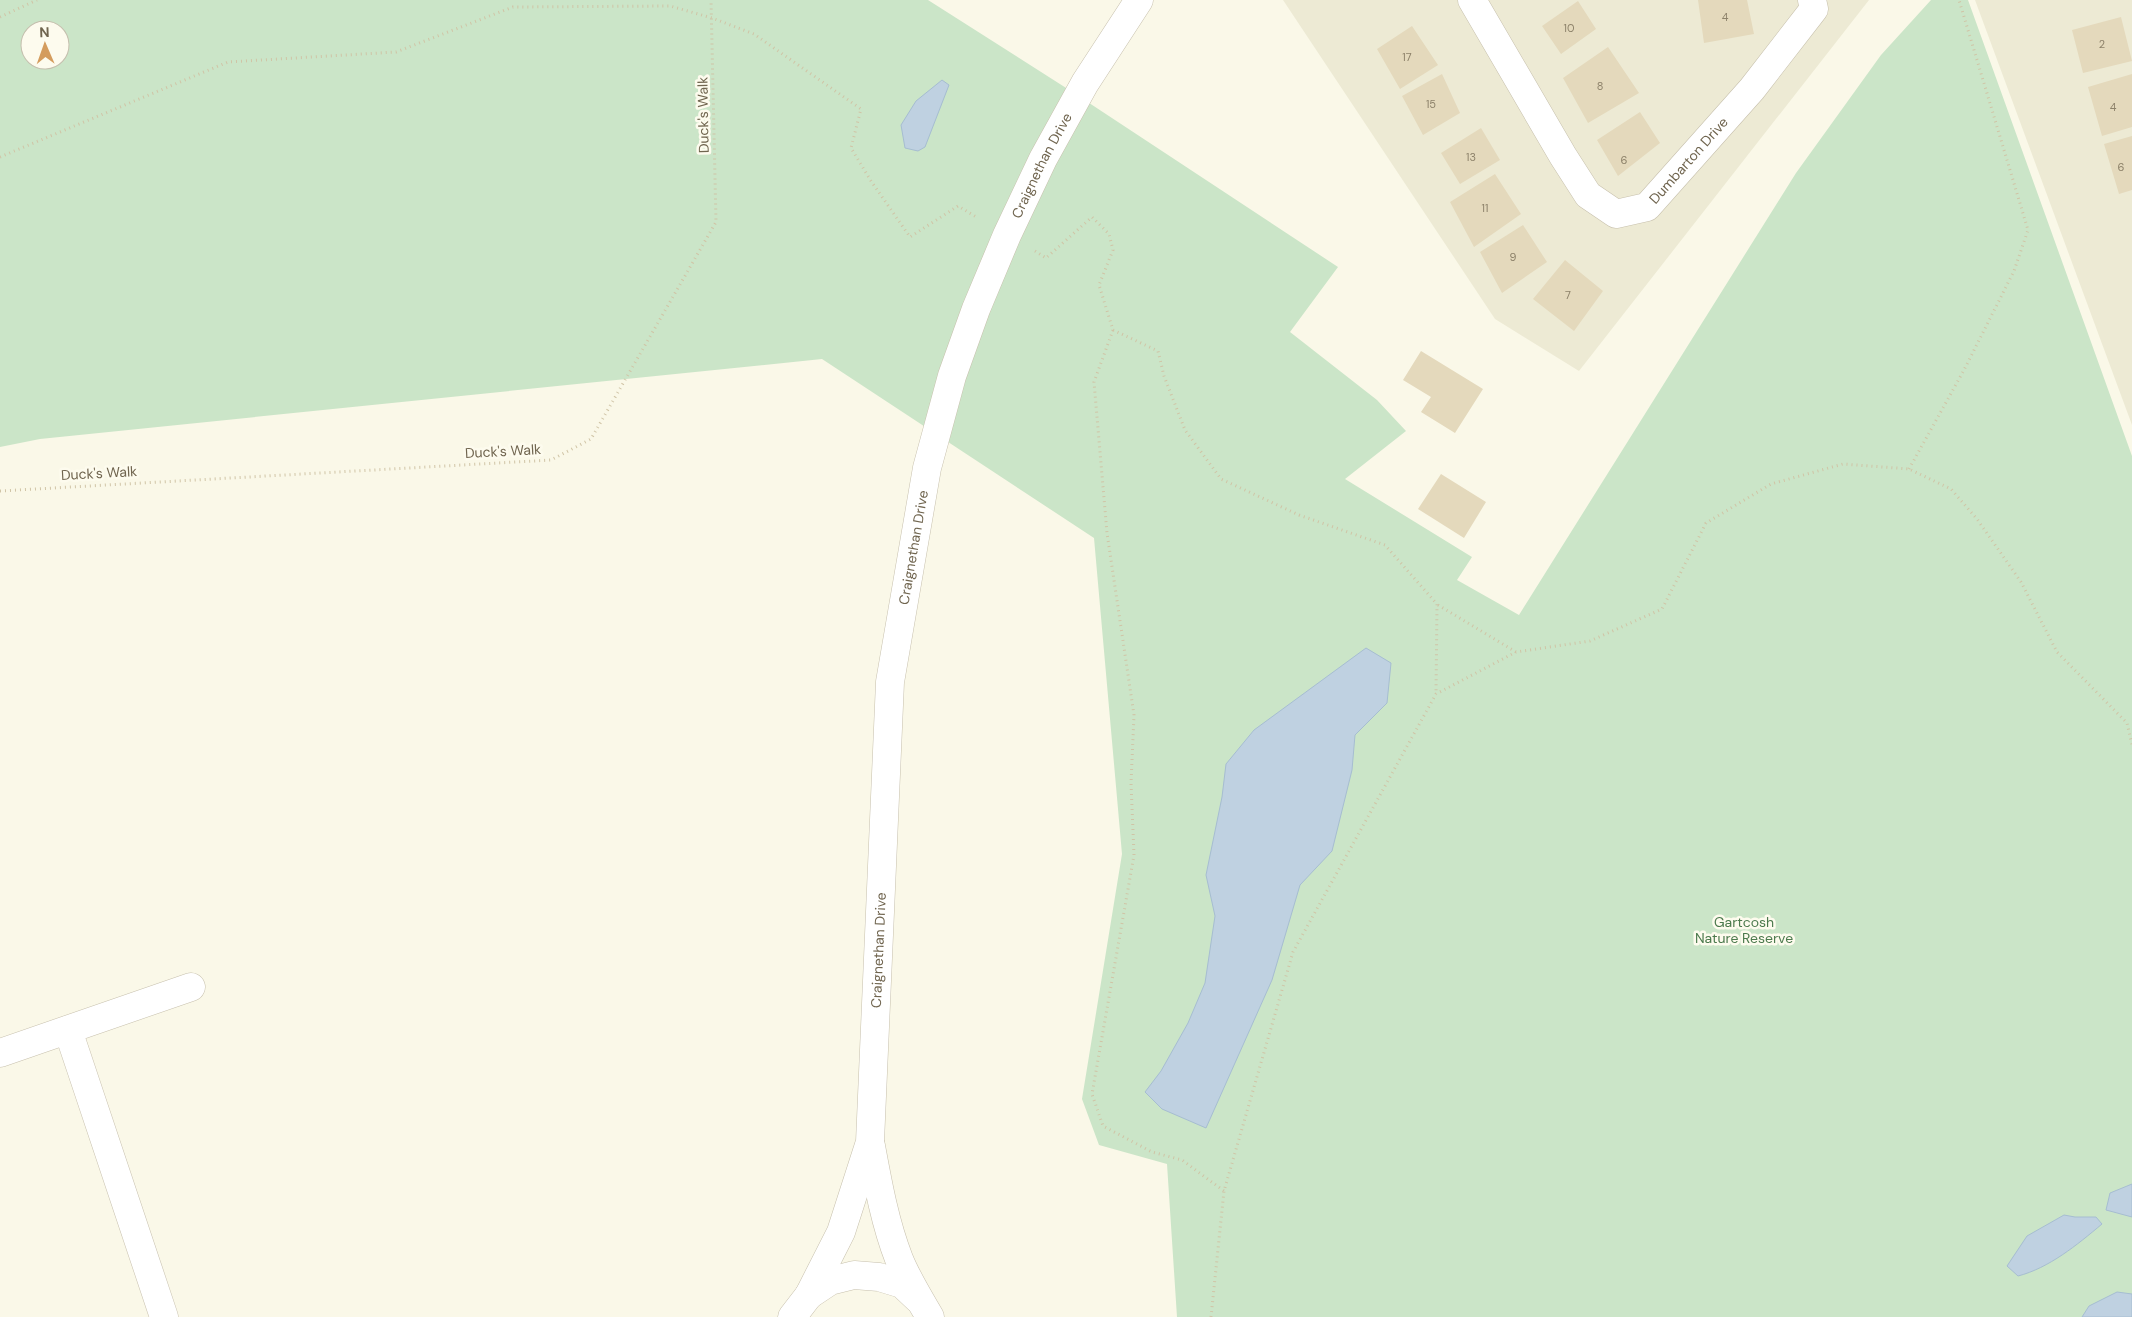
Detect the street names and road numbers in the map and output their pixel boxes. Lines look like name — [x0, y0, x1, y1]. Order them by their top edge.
street label: Duck's Walk — [693, 77, 713, 153]
street label: Craignethan Drive — [1007, 110, 1076, 221]
street label: Dumbarton Drive — [1645, 113, 1732, 208]
street label: Duck's Walk — [464, 440, 542, 462]
street label: Duck's Walk — [60, 462, 138, 484]
street label: Craignethan Drive — [895, 489, 932, 606]
street label: Craignethan Drive — [867, 892, 890, 1009]

